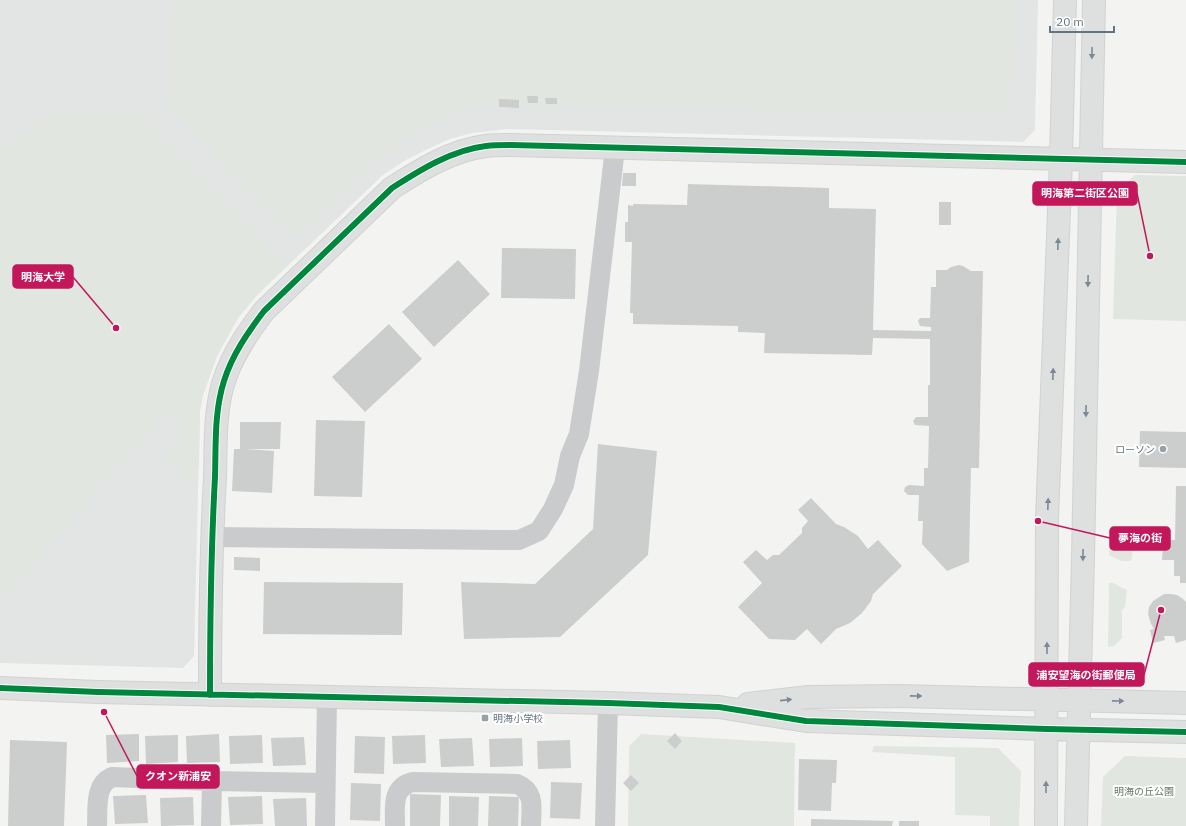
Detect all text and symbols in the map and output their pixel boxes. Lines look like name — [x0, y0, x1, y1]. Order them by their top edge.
scale bar — [1050, 8, 1114, 34]
text: 20 m — [1056, 14, 1084, 29]
one-way arrow — [1089, 47, 1096, 59]
callout: 明海第二街区公園 — [1033, 182, 1137, 205]
text: 明海第二街区公園 — [1041, 186, 1129, 200]
one-way arrow — [1055, 237, 1061, 250]
callout: 明海大学 — [13, 265, 73, 288]
text: 明海大学 — [21, 270, 65, 284]
one-way arrow — [1085, 275, 1091, 288]
one-way arrow — [1050, 367, 1056, 380]
one-way arrow — [1082, 405, 1089, 417]
place label: ローソン — [1115, 443, 1155, 456]
marker: ローソン — [1158, 444, 1168, 454]
one-way arrow — [1045, 497, 1051, 510]
callout: 夢海の街 — [1110, 527, 1170, 550]
text: 夢海の街 — [1118, 531, 1162, 545]
one-way arrow — [1080, 549, 1086, 562]
one-way arrow — [1044, 641, 1050, 654]
callout: 浦安望海の街郵便局 — [1029, 663, 1144, 686]
text: 浦安望海の街郵便局 — [1037, 668, 1136, 682]
one-way arrow — [910, 693, 923, 699]
one-way arrow — [780, 696, 792, 703]
one-way arrow — [1112, 698, 1125, 704]
place label: 明海小学校 — [493, 712, 543, 725]
marker: 明海小学校 — [480, 713, 490, 723]
callout: クオン新浦安 — [137, 765, 219, 788]
text: クオン新浦安 — [145, 769, 211, 783]
one-way arrow — [1043, 780, 1049, 793]
park label: 明海の丘公園 — [1114, 785, 1174, 798]

